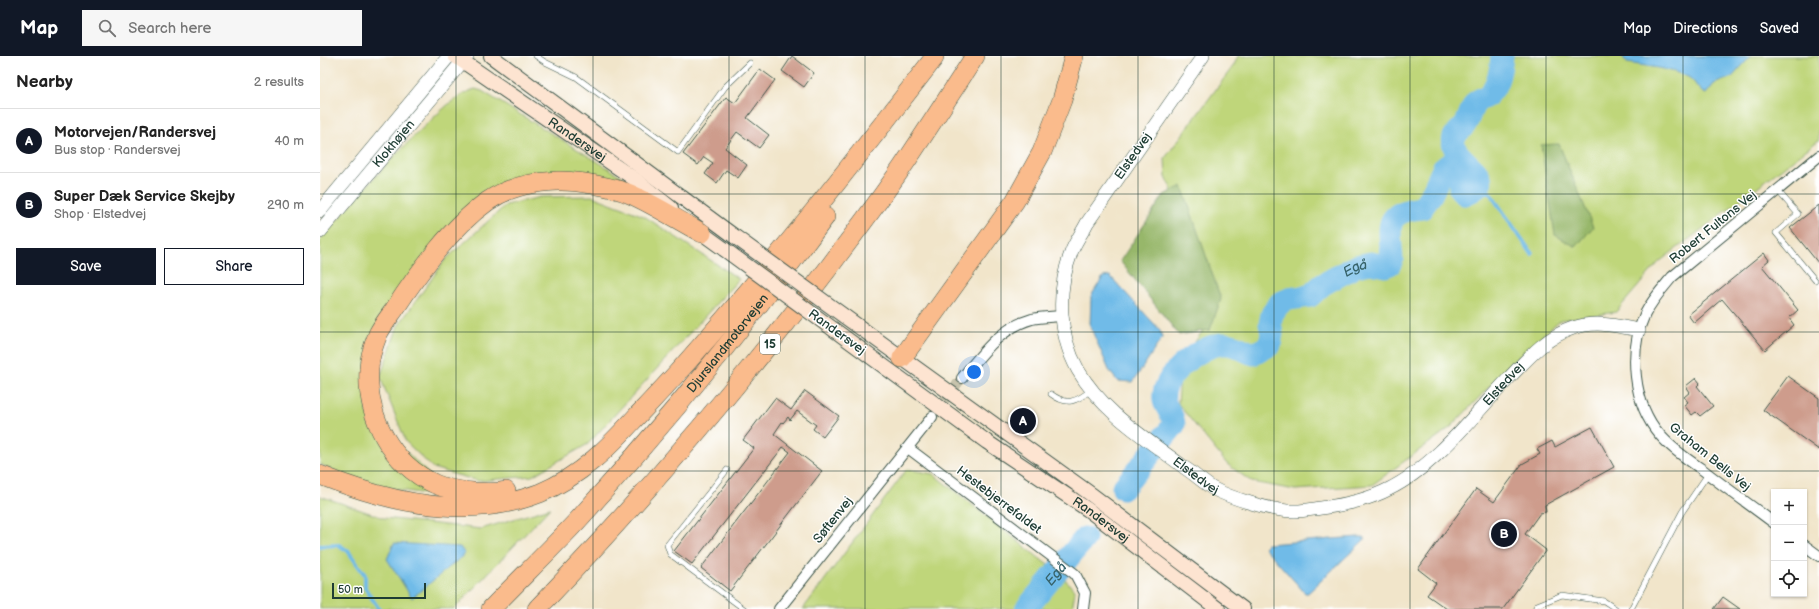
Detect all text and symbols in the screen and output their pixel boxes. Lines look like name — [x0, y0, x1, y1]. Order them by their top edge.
search box — [82, 10, 362, 46]
text: Map — [20, 17, 58, 40]
icon: search — [96, 17, 118, 39]
text: Search here — [128, 19, 211, 38]
text: Map — [1623, 20, 1651, 37]
text: Directions — [1673, 20, 1738, 37]
text: Saved — [1760, 20, 1799, 37]
text: Nearby — [16, 72, 73, 92]
text: 2 results — [254, 74, 304, 90]
street label: Randersvej — [545, 114, 609, 165]
street label: Klokhøjen — [369, 117, 418, 171]
text: Motorvejen/Randersvej — [54, 123, 216, 142]
street label: Elstedvej — [1111, 129, 1155, 183]
text: A — [25, 133, 33, 149]
text: 40 m — [274, 133, 304, 149]
text: Bus stop · Randersvej — [54, 142, 181, 158]
text: Super Dæk Service Skejby — [54, 187, 235, 206]
street label: Robert Fultons Vej — [1666, 187, 1760, 267]
text: B — [24, 197, 34, 213]
text: 290 m — [267, 197, 304, 213]
text: Shop · Elstedvej — [54, 206, 146, 222]
button: Save — [16, 248, 156, 285]
button: Share — [164, 248, 304, 285]
water label: Egå — [1340, 255, 1369, 280]
street label: Djurslandmotorvejen — [684, 291, 772, 396]
street label: Randersvej — [805, 306, 869, 358]
road number: 15 — [760, 334, 780, 354]
street label: Elstedvej — [1479, 359, 1528, 409]
your location — [964, 362, 984, 382]
pin: A — [1010, 406, 1036, 436]
street label: Graham Bells Vej — [1666, 419, 1754, 495]
street label: Elstedvej — [1170, 454, 1221, 498]
street label: Hestebjerrefaldet — [953, 463, 1045, 537]
map controls — [1771, 489, 1807, 597]
button: + — [1771, 489, 1807, 525]
street label: Randersvej — [1069, 493, 1133, 546]
street label: Søftenvej — [810, 494, 856, 546]
pin: B — [1491, 519, 1517, 549]
button: − — [1771, 525, 1807, 561]
water label: Egå — [1041, 558, 1070, 589]
button: locate — [1771, 561, 1807, 597]
scale bar — [332, 581, 426, 600]
text: 50 m — [338, 583, 363, 596]

